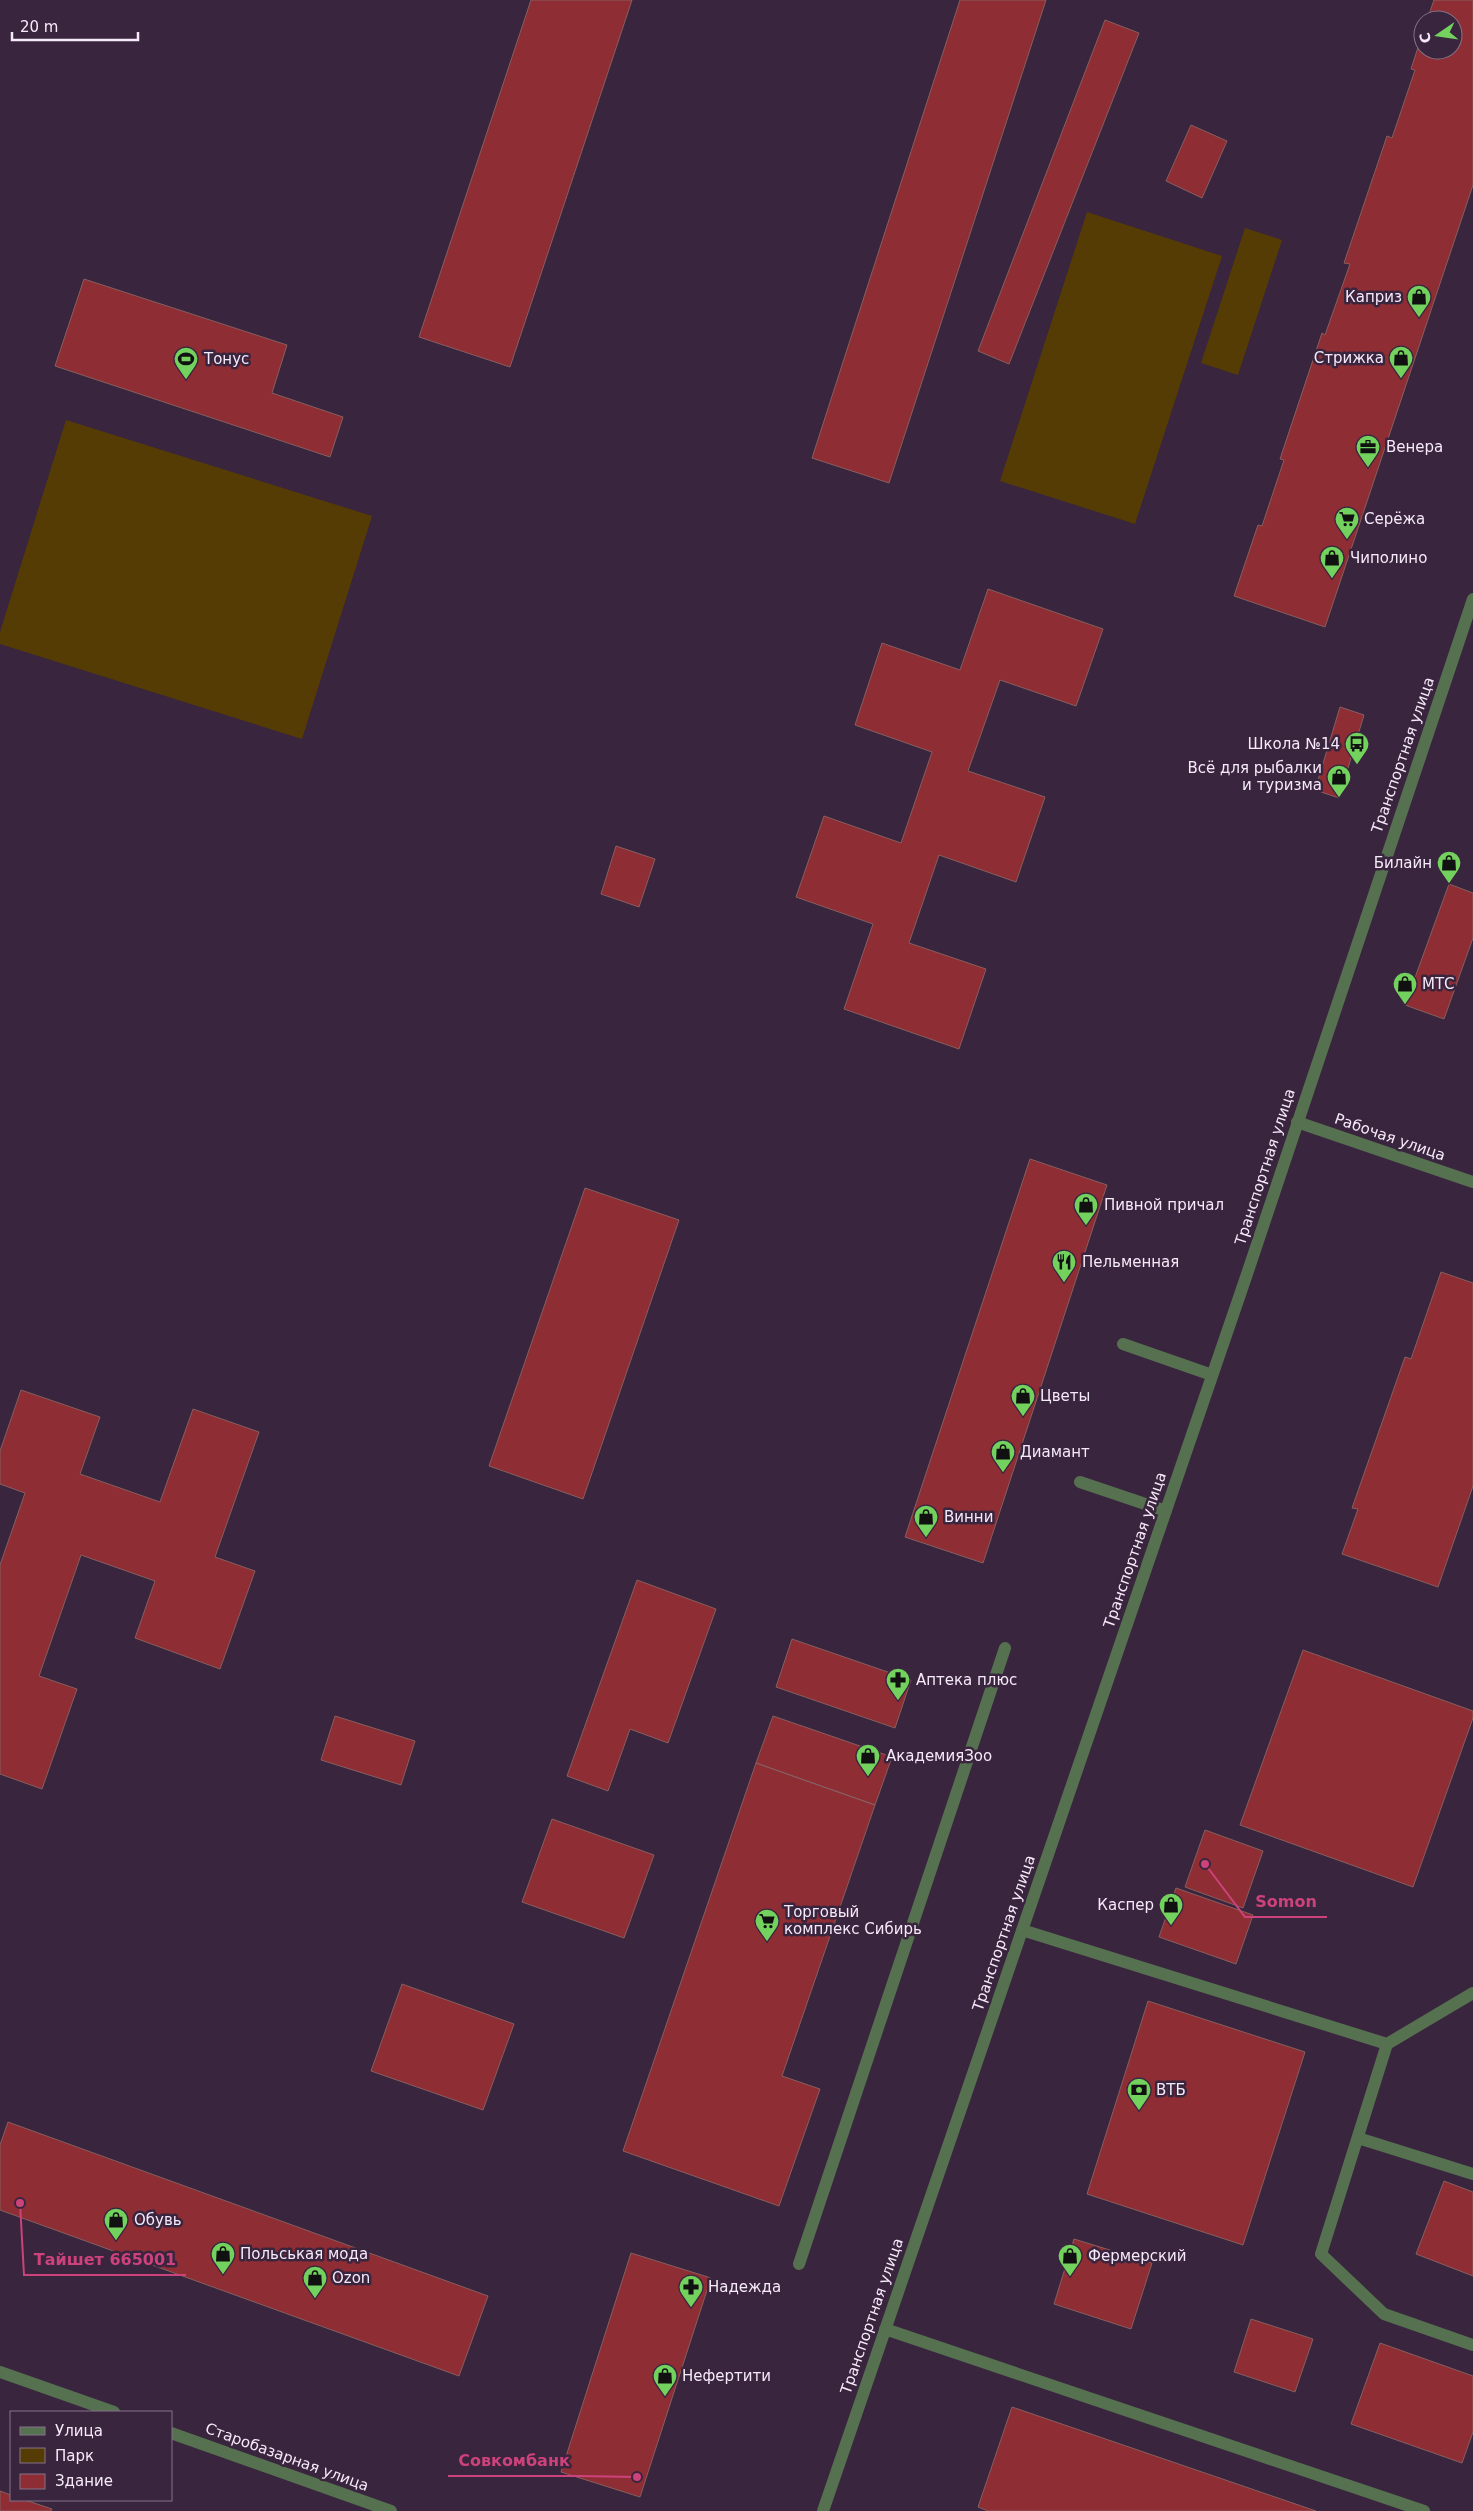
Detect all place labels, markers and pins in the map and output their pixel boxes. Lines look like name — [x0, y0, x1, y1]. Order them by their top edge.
shop icon: Каприз — [1406, 284, 1432, 318]
place label: Каприз — [1345, 288, 1402, 306]
shop icon: Стрижка — [1388, 345, 1414, 379]
sports icon: Тонус — [173, 346, 199, 380]
place label: Стрижка — [1314, 349, 1384, 367]
place label: Тонус — [203, 350, 249, 368]
office icon: Венера — [1355, 434, 1381, 468]
place label: Венера — [1386, 438, 1443, 456]
supermarket icon: Серёжа — [1334, 506, 1360, 540]
place label: Серёжа — [1364, 510, 1425, 528]
shop icon: Чиполино — [1319, 545, 1345, 579]
place label: Чиполино — [1350, 549, 1427, 567]
bus stop icon: Школа №14 — [1344, 731, 1370, 765]
place label: Школа №14 — [1247, 735, 1340, 753]
place label: Всё для рыбалки и туризма — [1188, 759, 1322, 794]
shop icon: Всё для рыбалки и туризма — [1326, 764, 1352, 798]
shop icon: Билайн — [1436, 850, 1462, 884]
place label: Билайн — [1374, 854, 1432, 872]
shop icon: МТС — [1392, 971, 1418, 1005]
place label: МТС — [1422, 975, 1455, 993]
shop icon: Пивной причал — [1073, 1192, 1099, 1226]
place label: Пивной причал — [1104, 1196, 1224, 1214]
restaurant icon: Пельменная — [1051, 1249, 1077, 1283]
place label: Пельменная — [1082, 1253, 1179, 1271]
shop icon: Цветы — [1010, 1383, 1036, 1417]
place label: Цветы — [1040, 1387, 1090, 1405]
shop icon: Диамант — [990, 1439, 1016, 1473]
place label: Диамант — [1020, 1443, 1090, 1461]
shop icon: Винни — [913, 1504, 939, 1538]
place label: Винни — [944, 1508, 993, 1526]
pharmacy icon: Аптека плюс — [885, 1667, 911, 1701]
place label: Аптека плюс — [916, 1671, 1017, 1689]
shop icon: АкадемияЗоо — [855, 1743, 881, 1777]
place label: АкадемияЗоо — [886, 1747, 992, 1765]
callout: Somon — [1245, 1886, 1327, 1917]
shop icon: Каспер — [1158, 1892, 1184, 1926]
place label: Каспер — [1097, 1896, 1154, 1914]
place label: Торговый комплекс Сибирь — [783, 1903, 922, 1938]
supermarket icon: Торговый комплекс Сибирь — [754, 1908, 780, 1942]
bank icon: ВТБ — [1126, 2077, 1152, 2111]
place label: ВТБ — [1156, 2081, 1186, 2099]
shop icon: Обувь — [103, 2207, 129, 2241]
place label: Обувь — [134, 2211, 182, 2229]
shop icon: Польськая мода — [210, 2241, 236, 2275]
shop icon: Фермерский — [1057, 2243, 1083, 2277]
callout: Тайшет 665001 — [24, 2244, 186, 2275]
place label: Польськая мода — [240, 2245, 368, 2263]
place label: Фермерский — [1088, 2247, 1187, 2265]
shop icon: Ozon — [302, 2265, 328, 2299]
place label: Ozon — [332, 2269, 370, 2287]
pharmacy icon: Надежда — [678, 2274, 704, 2308]
place label: Надежда — [708, 2278, 781, 2296]
shop icon: Нефертити — [652, 2363, 678, 2397]
place label: Нефертити — [682, 2367, 771, 2385]
callout: Совкомбанк — [448, 2445, 580, 2476]

